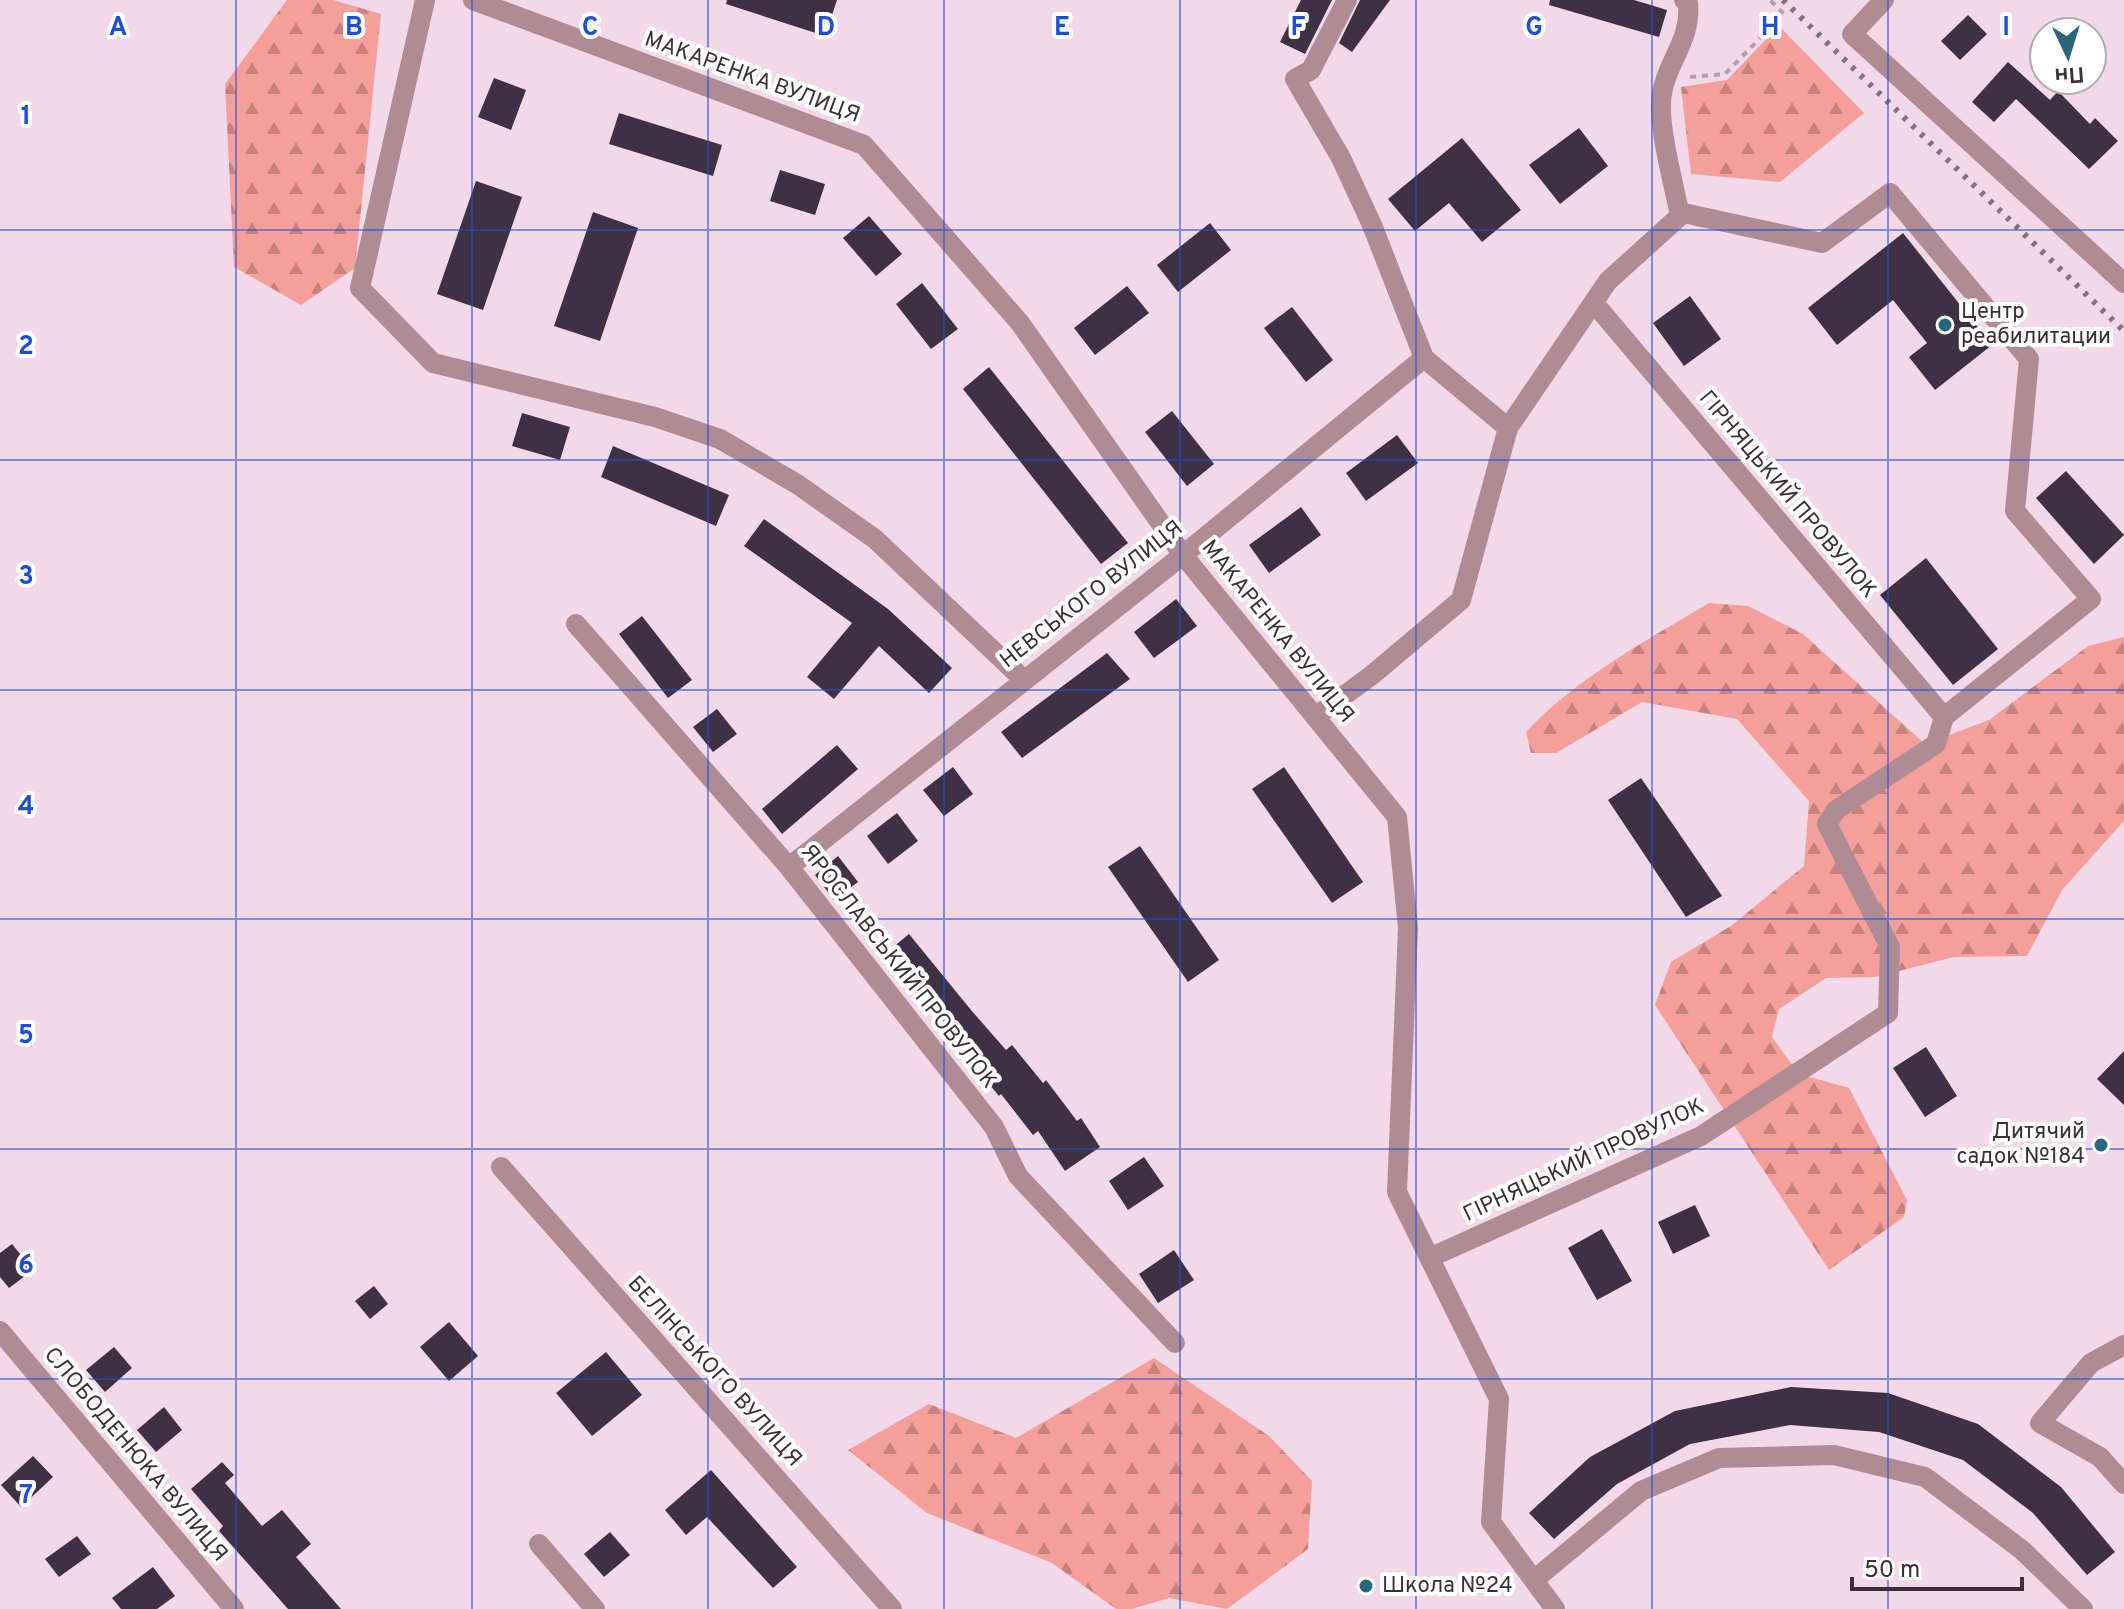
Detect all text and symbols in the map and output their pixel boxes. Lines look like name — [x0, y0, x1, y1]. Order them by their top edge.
text: A — [109, 12, 127, 45]
text: B — [345, 12, 363, 45]
text: C — [582, 12, 598, 45]
text: D — [817, 12, 835, 45]
text: E — [1054, 12, 1070, 45]
text: F — [1291, 12, 1306, 45]
text: G — [1525, 12, 1543, 45]
text: H — [1761, 12, 1779, 45]
text: I — [2002, 12, 2010, 45]
north arrow — [2028, 16, 2108, 96]
street label: МАКАРЕНКА ВУЛИЦЯ — [640, 26, 864, 130]
text: Пн — [2053, 59, 2085, 88]
text: 1 — [21, 101, 31, 134]
place label: Центр реабилитации — [1961, 299, 2111, 351]
marker: Центр реабилитации — [1936, 316, 1954, 334]
text: 2 — [18, 331, 34, 364]
street label: ГІРНЯЦЬКИЙ ПРОВУЛОК — [1692, 384, 1884, 604]
street label: НЕВСЬКОГО ВУЛИЦЯ — [995, 515, 1189, 675]
street label: МАКАРЕНКА ВУЛИЦЯ — [1195, 535, 1359, 729]
text: 3 — [18, 561, 34, 594]
text: 4 — [18, 791, 34, 824]
street label: ЯРОСЛАВСЬКИЙ ПРОВУЛОК — [794, 837, 1004, 1095]
text: 5 — [18, 1020, 34, 1053]
street label: ГІРНЯЦЬКИЙ ПРОВУЛОК — [1458, 1091, 1709, 1229]
place label: Дитячий садок №184 — [1956, 1119, 2085, 1171]
marker: Дитячий садок №184 — [2092, 1136, 2110, 1154]
text: 6 — [18, 1250, 34, 1283]
street label: БЕЛІНСЬКОГО ВУЛИЦЯ — [621, 1271, 807, 1473]
street label: СЛОБОДЕНЮКА ВУЛИЦЯ — [37, 1342, 233, 1568]
text: 7 — [19, 1480, 33, 1513]
scale bar — [1852, 1541, 2022, 1591]
text: 50 m — [1864, 1556, 1920, 1586]
place label: Школа №24 — [1382, 1573, 1513, 1600]
marker: Школа №24 — [1357, 1577, 1375, 1595]

